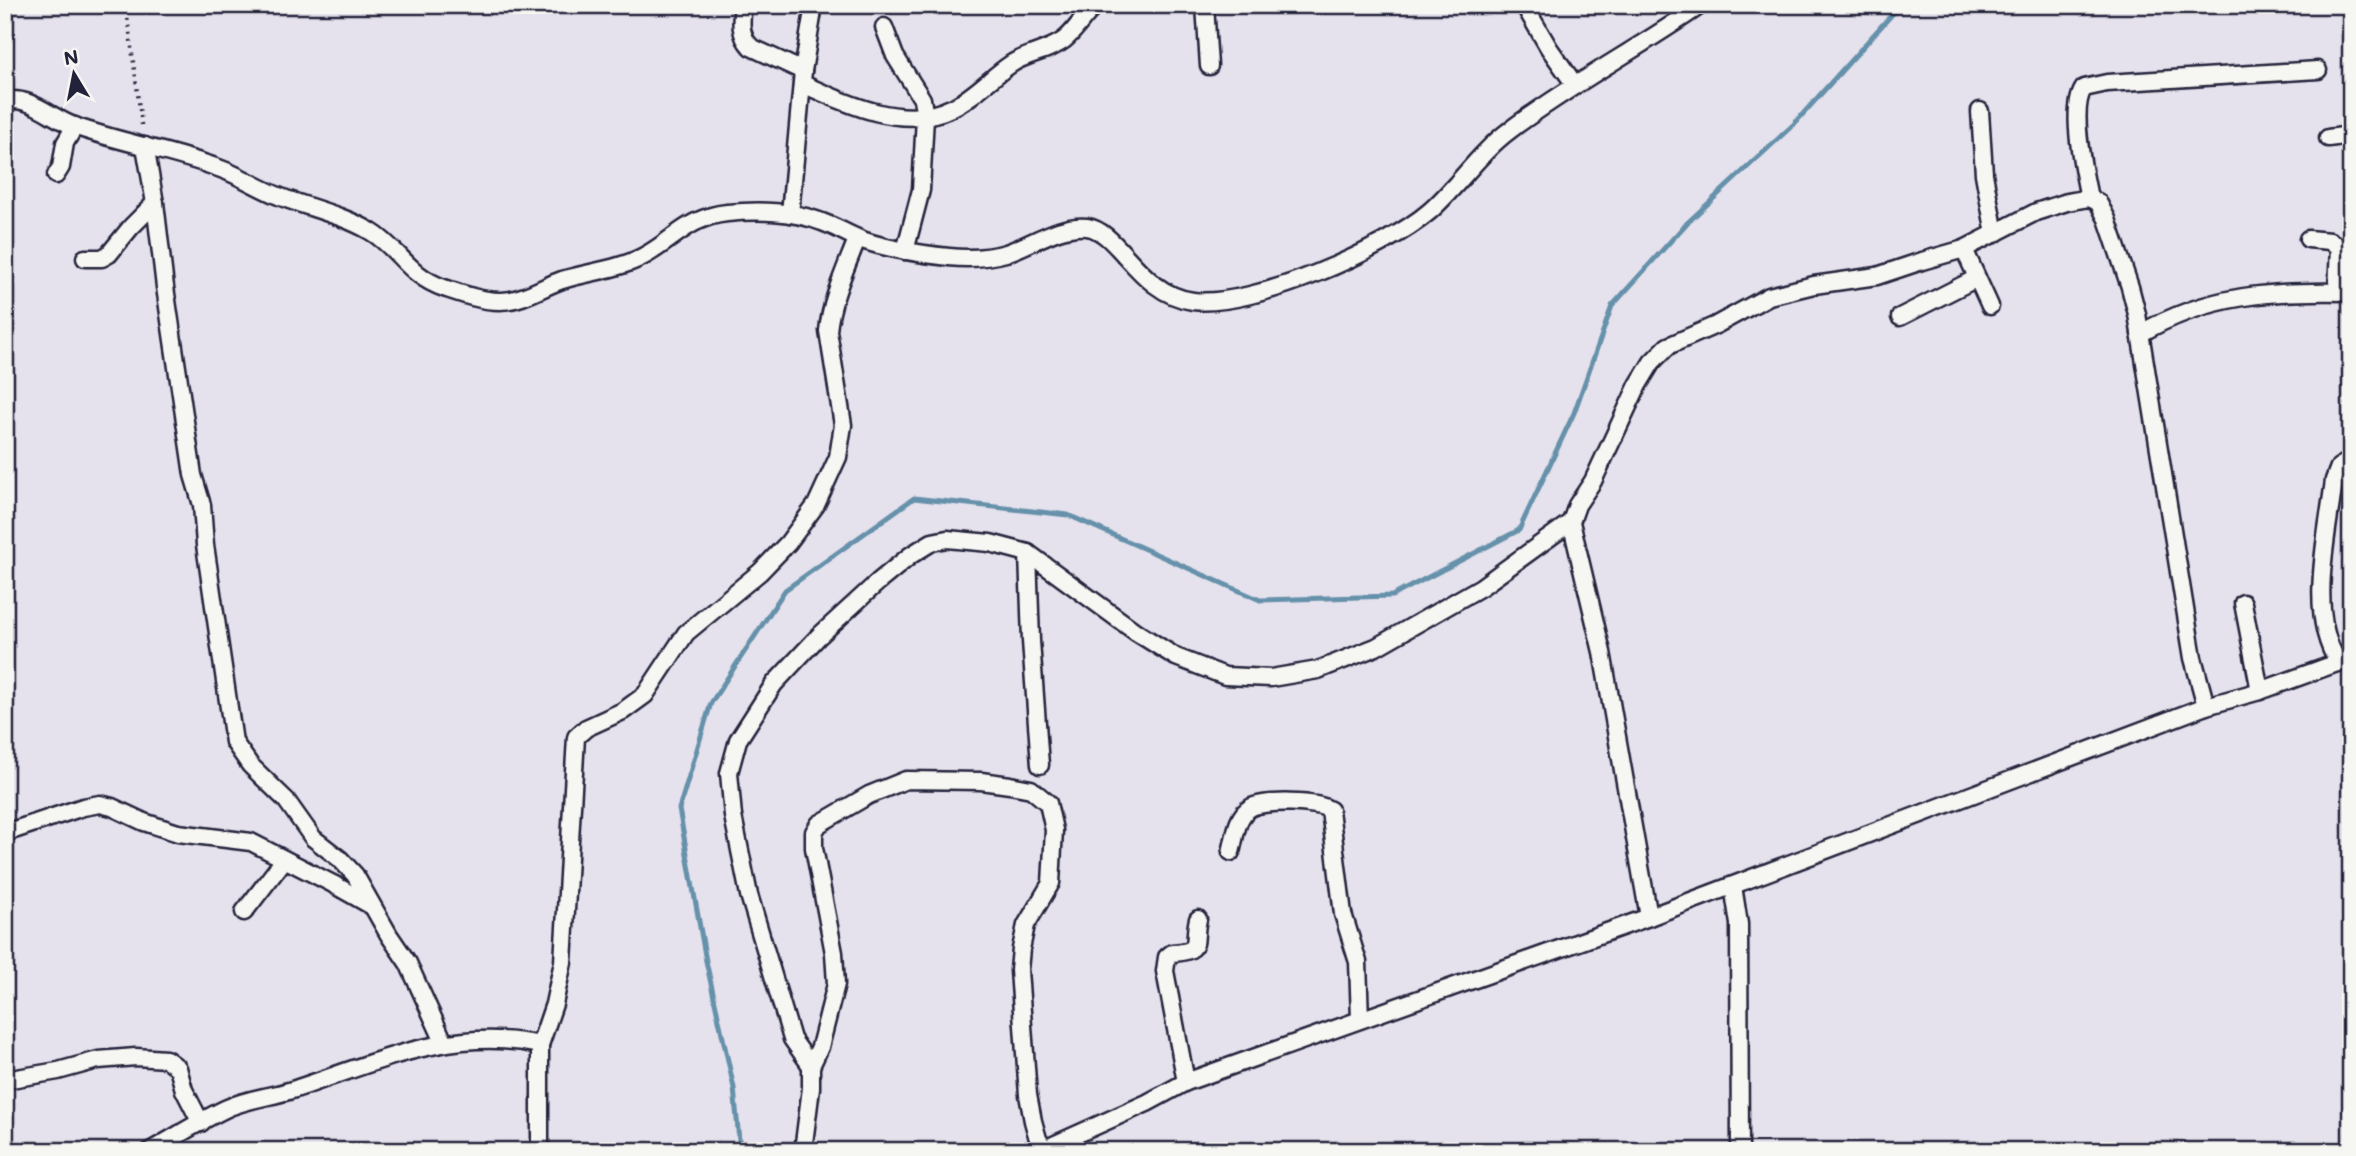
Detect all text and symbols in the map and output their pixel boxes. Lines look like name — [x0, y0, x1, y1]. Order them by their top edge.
north arrow — [38, 38, 108, 108]
text: N — [62, 43, 80, 70]

